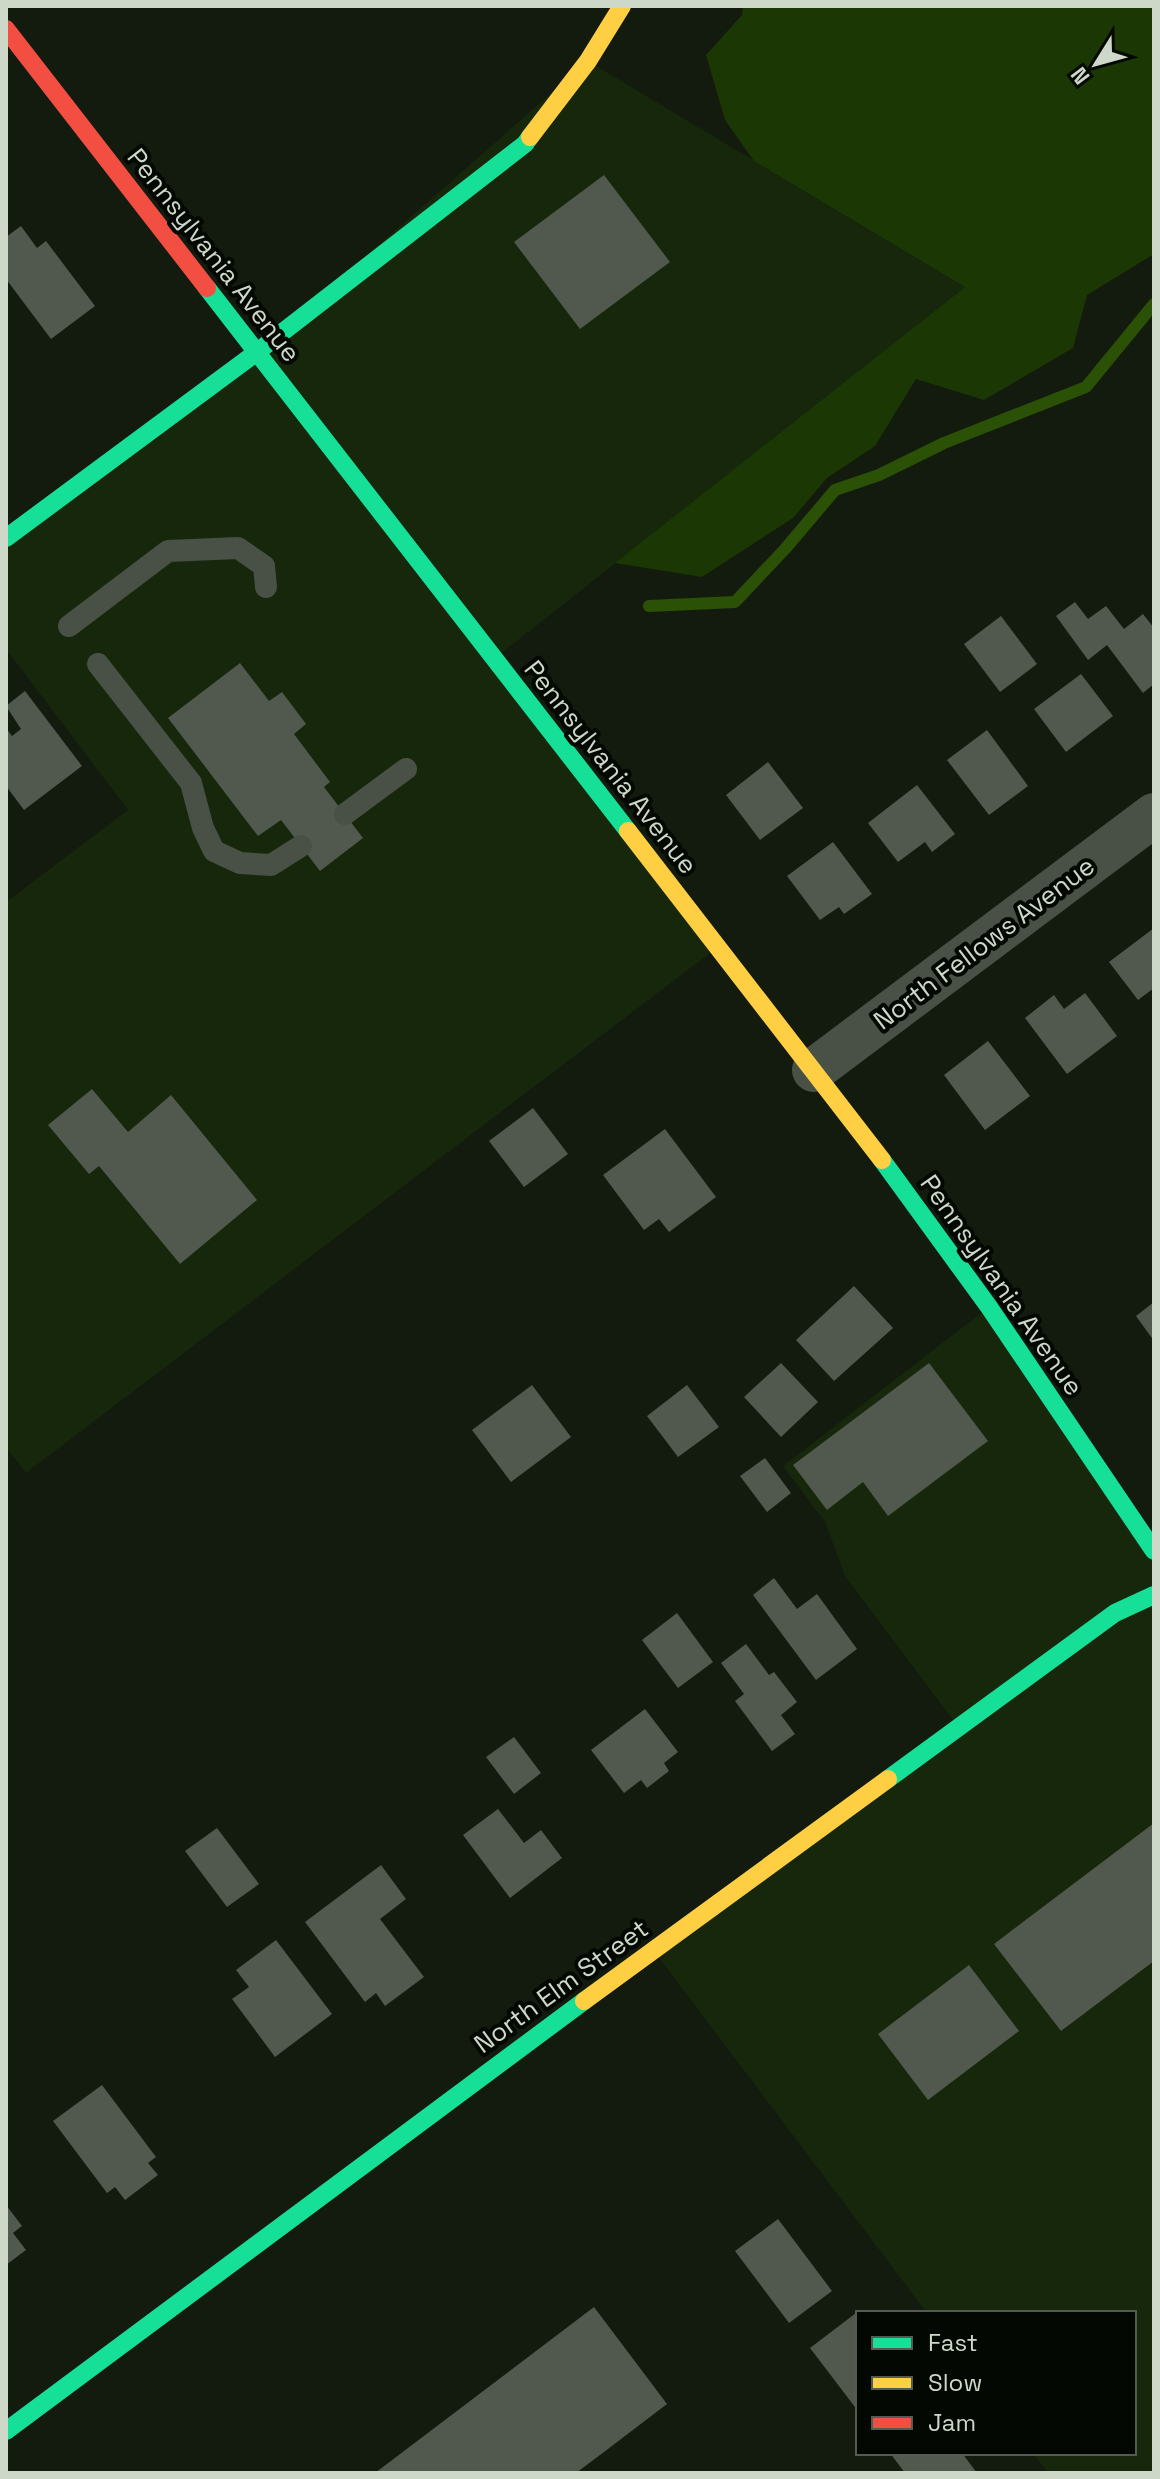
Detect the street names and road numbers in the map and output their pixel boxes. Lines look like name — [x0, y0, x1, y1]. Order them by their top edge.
street label: Pennsylvania Avenue — [120, 141, 308, 369]
street label: Pennsylvania Avenue — [517, 653, 705, 881]
street label: North Fellows Avenue — [867, 849, 1101, 1037]
street label: Pennsylvania Avenue — [913, 1168, 1091, 1402]
street label: North Elm Street — [467, 1911, 655, 2061]

